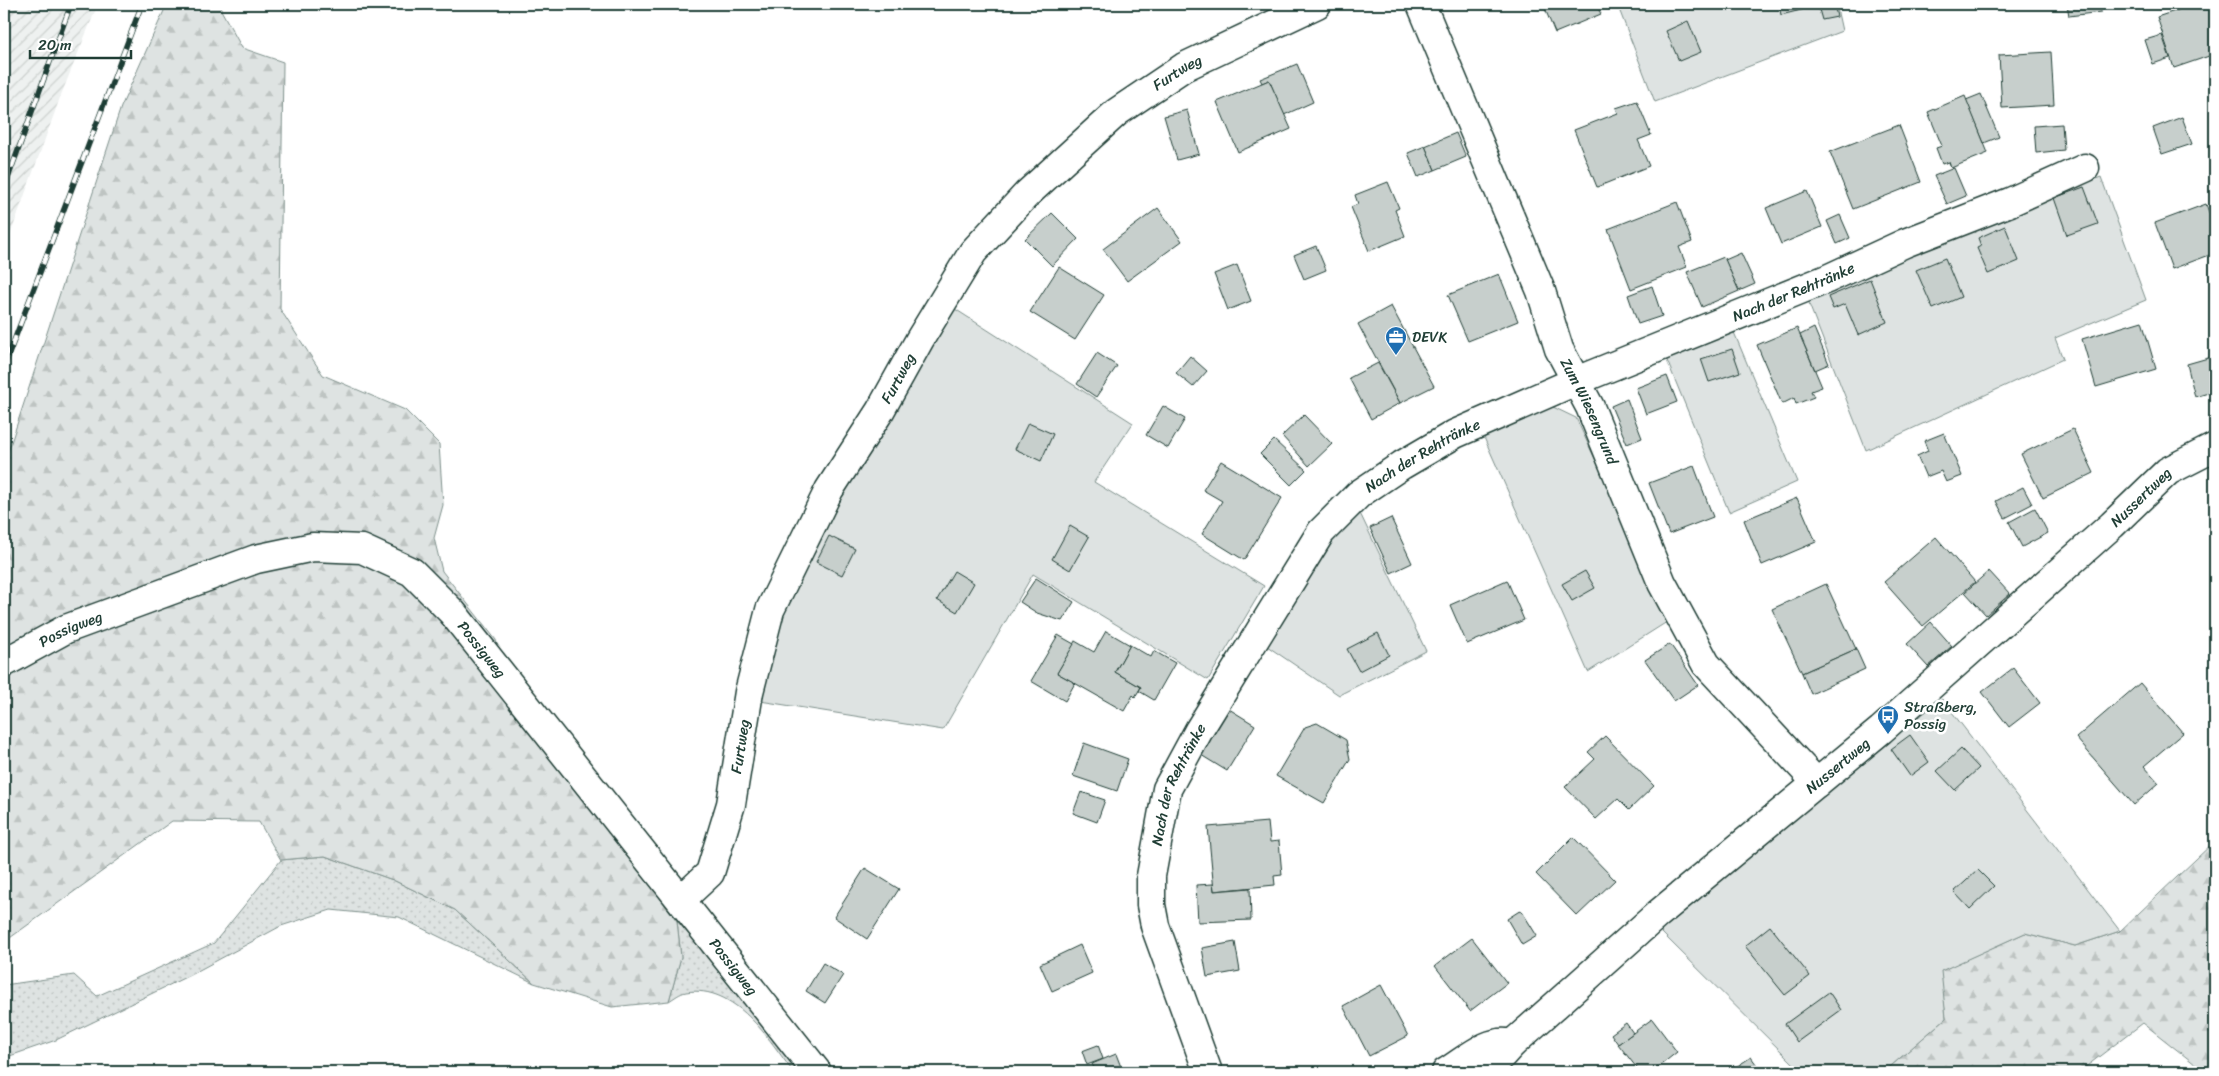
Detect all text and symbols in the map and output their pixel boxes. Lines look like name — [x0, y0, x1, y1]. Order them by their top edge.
scale bar — [30, 28, 131, 60]
text: 20 m — [38, 32, 72, 58]
street label: Furtweg — [1147, 47, 1207, 98]
street label: Nach der Rehtränke — [1728, 255, 1859, 329]
place label: DEVK — [1412, 324, 1447, 350]
office icon: DEVK — [1384, 325, 1408, 356]
street label: Furtweg — [874, 348, 923, 408]
street label: Zum Wiesengrund — [1553, 353, 1626, 470]
street label: Nach der Rehtränke — [1359, 411, 1485, 500]
street label: Nussertweg — [2104, 461, 2178, 534]
street label: Possigweg — [34, 604, 107, 655]
street label: Possigweg — [451, 615, 513, 684]
place label: Straßberg, Possig — [1904, 694, 1978, 737]
bus stop icon: Straßberg, Possig — [1876, 704, 1900, 735]
street label: Furtweg — [723, 717, 757, 776]
street label: Nach der Rehtränke — [1144, 718, 1213, 848]
street label: Nussertweg — [1799, 731, 1876, 801]
street label: Possigweg — [702, 932, 765, 1002]

